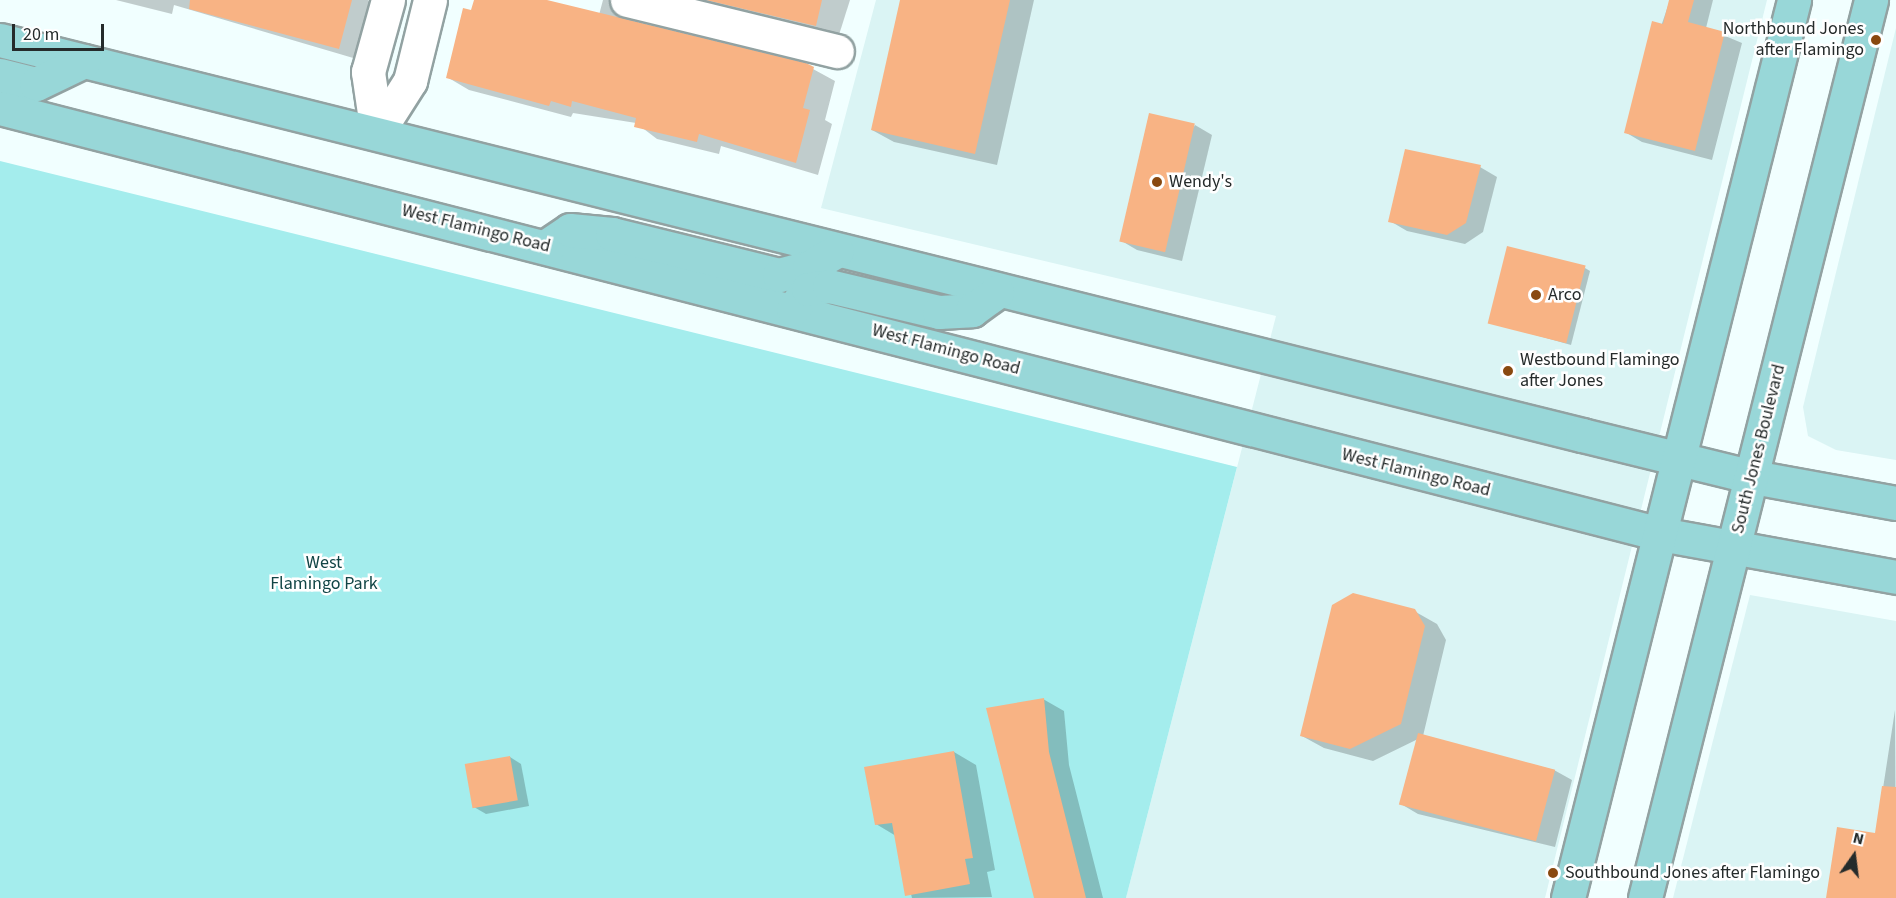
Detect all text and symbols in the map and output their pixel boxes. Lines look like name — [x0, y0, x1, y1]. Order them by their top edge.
scale bar — [15, 12, 106, 50]
place label: Northbound Jones after Flamingo — [1723, 19, 1864, 62]
text: 20 m — [23, 22, 59, 47]
marker: Northbound Jones after Flamingo — [1869, 33, 1883, 47]
place label: Wendy's — [1169, 171, 1232, 193]
marker: Wendy's — [1150, 175, 1164, 189]
street label: West Flamingo Road — [399, 200, 553, 258]
place label: Arco — [1548, 284, 1581, 306]
marker: Arco — [1529, 288, 1543, 302]
street label: West Flamingo Road — [870, 320, 1022, 380]
place label: Westbound Flamingo after Jones — [1520, 350, 1680, 392]
street label: South Jones Boulevard — [1727, 362, 1791, 536]
marker: Westbound Flamingo after Jones — [1501, 364, 1515, 378]
street label: West Flamingo Road — [1339, 444, 1493, 502]
park label: West Flamingo Park — [270, 553, 378, 596]
north arrow — [1824, 826, 1884, 886]
text: N — [1851, 827, 1866, 850]
place label: Southbound Jones after Flamingo — [1565, 862, 1820, 884]
marker: Southbound Jones after Flamingo — [1546, 866, 1560, 880]

